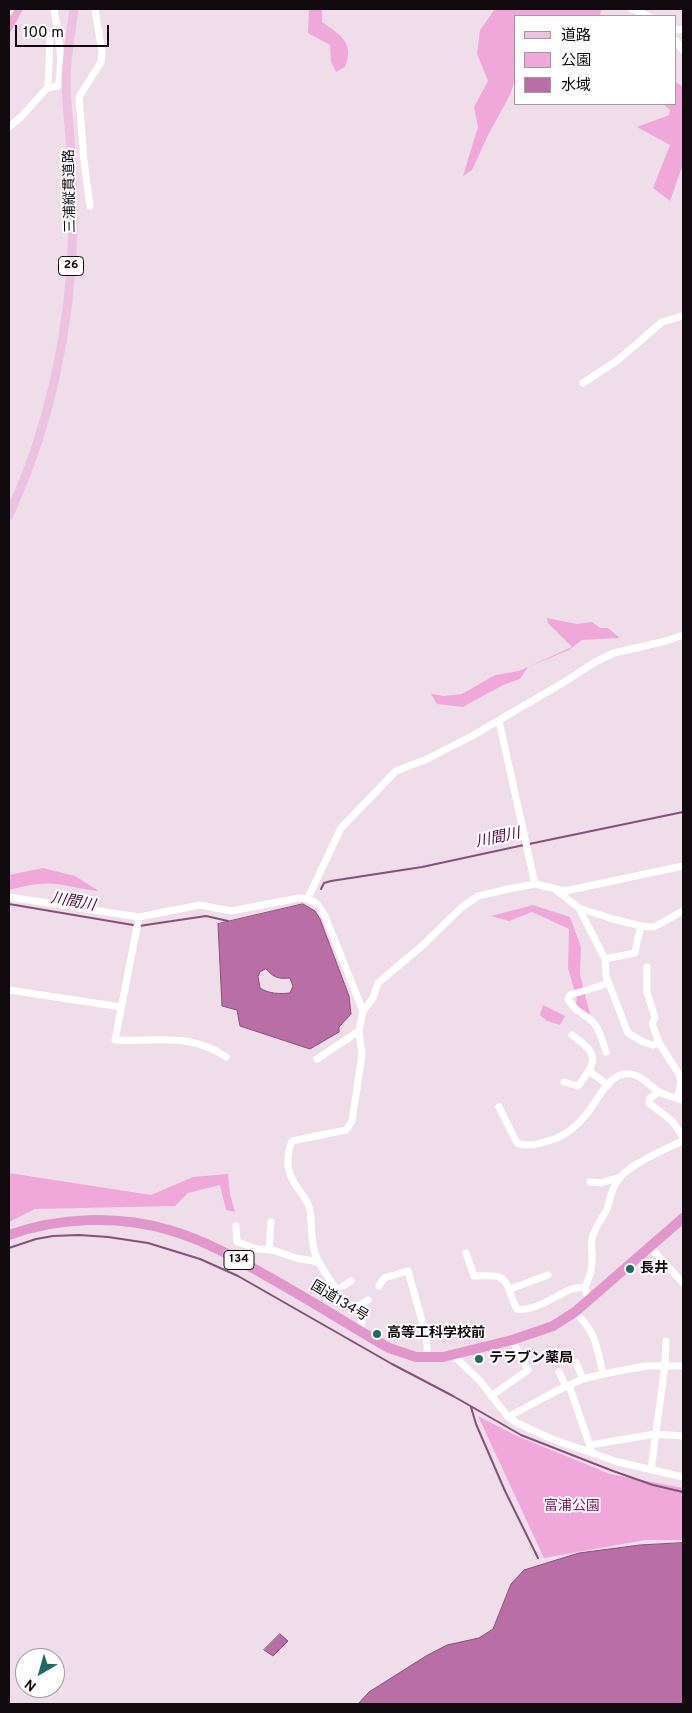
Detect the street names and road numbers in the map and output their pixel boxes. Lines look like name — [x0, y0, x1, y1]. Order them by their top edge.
street label: 三浦縦貫道路 — [62, 149, 80, 233]
road number: 26 — [58, 256, 84, 276]
road number: 134 — [224, 1250, 254, 1270]
street label: 国道134号 — [307, 1278, 371, 1326]

